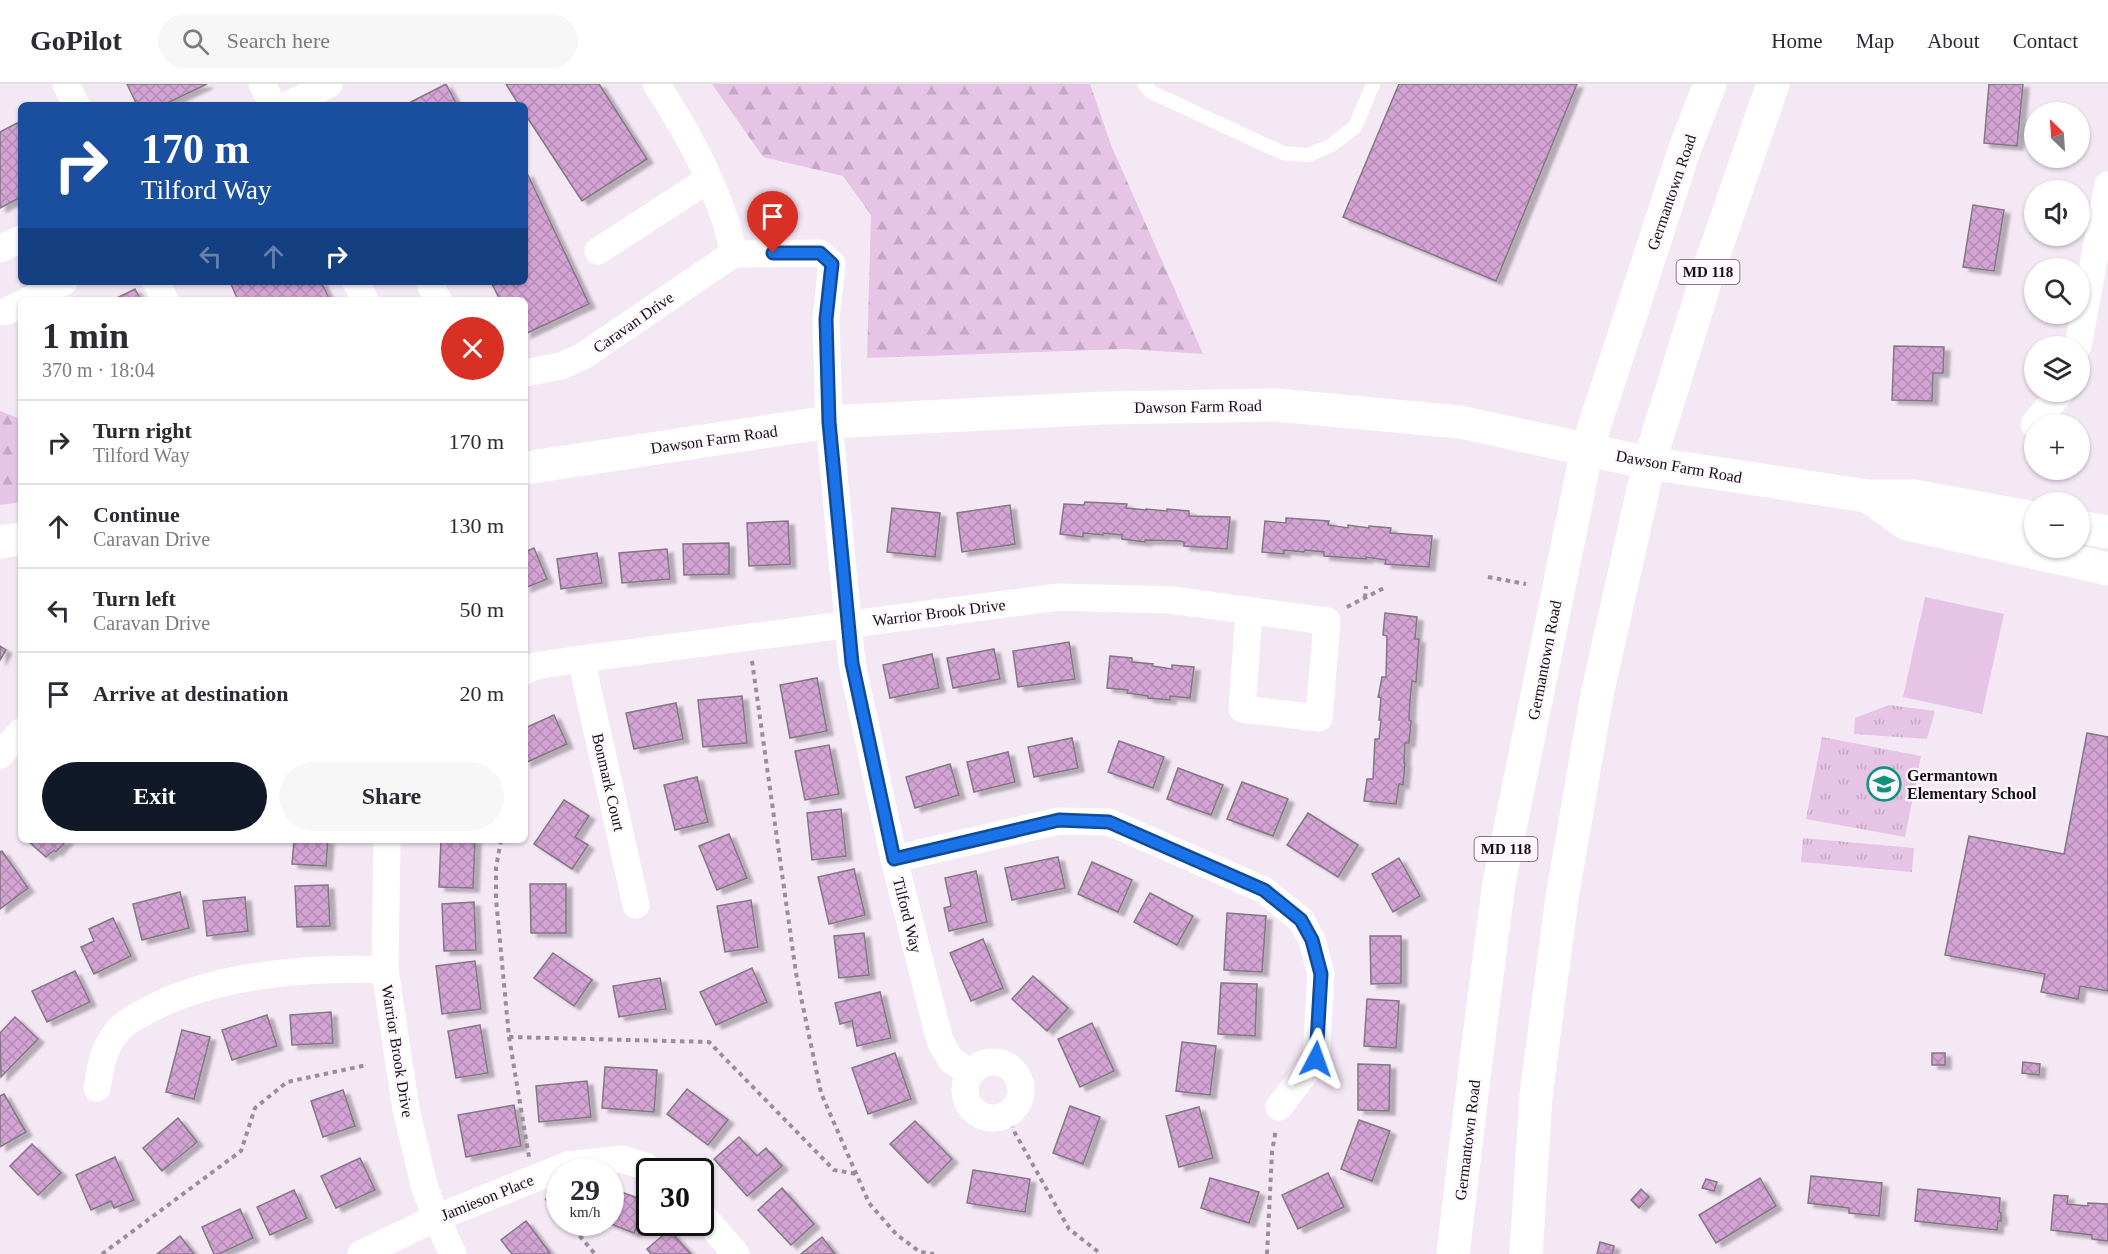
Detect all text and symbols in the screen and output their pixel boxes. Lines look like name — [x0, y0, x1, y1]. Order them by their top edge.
search box — [158, 14, 578, 68]
text: GoPilot — [30, 25, 122, 56]
icon: search — [179, 25, 212, 58]
text: Search here — [227, 28, 330, 53]
text: Home — [1771, 29, 1823, 53]
text: Map — [1856, 29, 1894, 53]
text: About — [1927, 29, 1980, 53]
text: Contact — [2013, 29, 2078, 53]
north arrow — [2024, 102, 2090, 168]
map controls — [2024, 102, 2090, 558]
icon: right — [42, 126, 120, 204]
text: 170 m — [141, 126, 250, 172]
street label: Germantown Road — [1644, 132, 1699, 252]
text: Tilford Way — [141, 175, 272, 205]
button: sound — [2024, 180, 2090, 246]
pin — [747, 191, 798, 253]
icon: arrive — [756, 200, 789, 233]
icon: left — [194, 240, 227, 273]
icon: ahead — [257, 240, 290, 273]
icon: right — [320, 240, 353, 273]
button: search — [2024, 258, 2090, 324]
road number: MD 118 — [1676, 260, 1740, 284]
street label: Caravan Drive — [590, 289, 677, 356]
text: 1 min — [42, 316, 129, 356]
button: close — [441, 317, 504, 380]
button: layers — [2024, 336, 2090, 402]
text: 370 m · 18:04 — [42, 359, 155, 381]
street label: Dawson Farm Road — [1134, 397, 1262, 416]
button: + — [2024, 414, 2090, 480]
text: Turn right — [93, 418, 192, 443]
street label: Dawson Farm Road — [650, 422, 779, 457]
icon: right — [42, 426, 75, 459]
text: 170 m — [448, 429, 504, 454]
text: Tilford Way — [93, 444, 190, 466]
street label: Dawson Farm Road — [1614, 447, 1743, 486]
button: − — [2024, 492, 2090, 558]
text: Continue — [93, 502, 180, 527]
icon: ahead — [42, 510, 75, 543]
text: 130 m — [448, 513, 504, 538]
text: Caravan Drive — [93, 528, 210, 550]
text: Turn left — [93, 586, 176, 611]
icon: left — [42, 594, 75, 627]
street label: Warrior Brook Drive — [872, 596, 1006, 629]
text: 50 m — [459, 597, 504, 622]
street label: Germantown Road — [1525, 599, 1564, 721]
text: Caravan Drive — [93, 612, 210, 634]
icon: arrive — [42, 678, 75, 711]
text: Arrive at destination — [93, 681, 289, 706]
text: 20 m — [459, 681, 504, 706]
street label: Bonmark Court — [589, 731, 628, 833]
button: Exit — [42, 762, 267, 831]
button: Share — [279, 762, 504, 831]
school or university icon: Germantown Elementary School — [1866, 766, 1902, 802]
place label: Germantown Elementary School — [1907, 767, 2037, 803]
road number: MD 118 — [1474, 837, 1538, 861]
street label: Tilford Way — [889, 876, 925, 955]
street label: Warrior Brook Drive — [379, 984, 416, 1118]
position arrow — [1284, 1027, 1348, 1091]
street label: Germantown Road — [1452, 1079, 1483, 1201]
speed limit sign: 30 — [636, 1158, 714, 1236]
street label: Jamieson Place — [438, 1171, 536, 1224]
text: 29 — [570, 1173, 600, 1206]
text: km/h — [570, 1204, 600, 1220]

